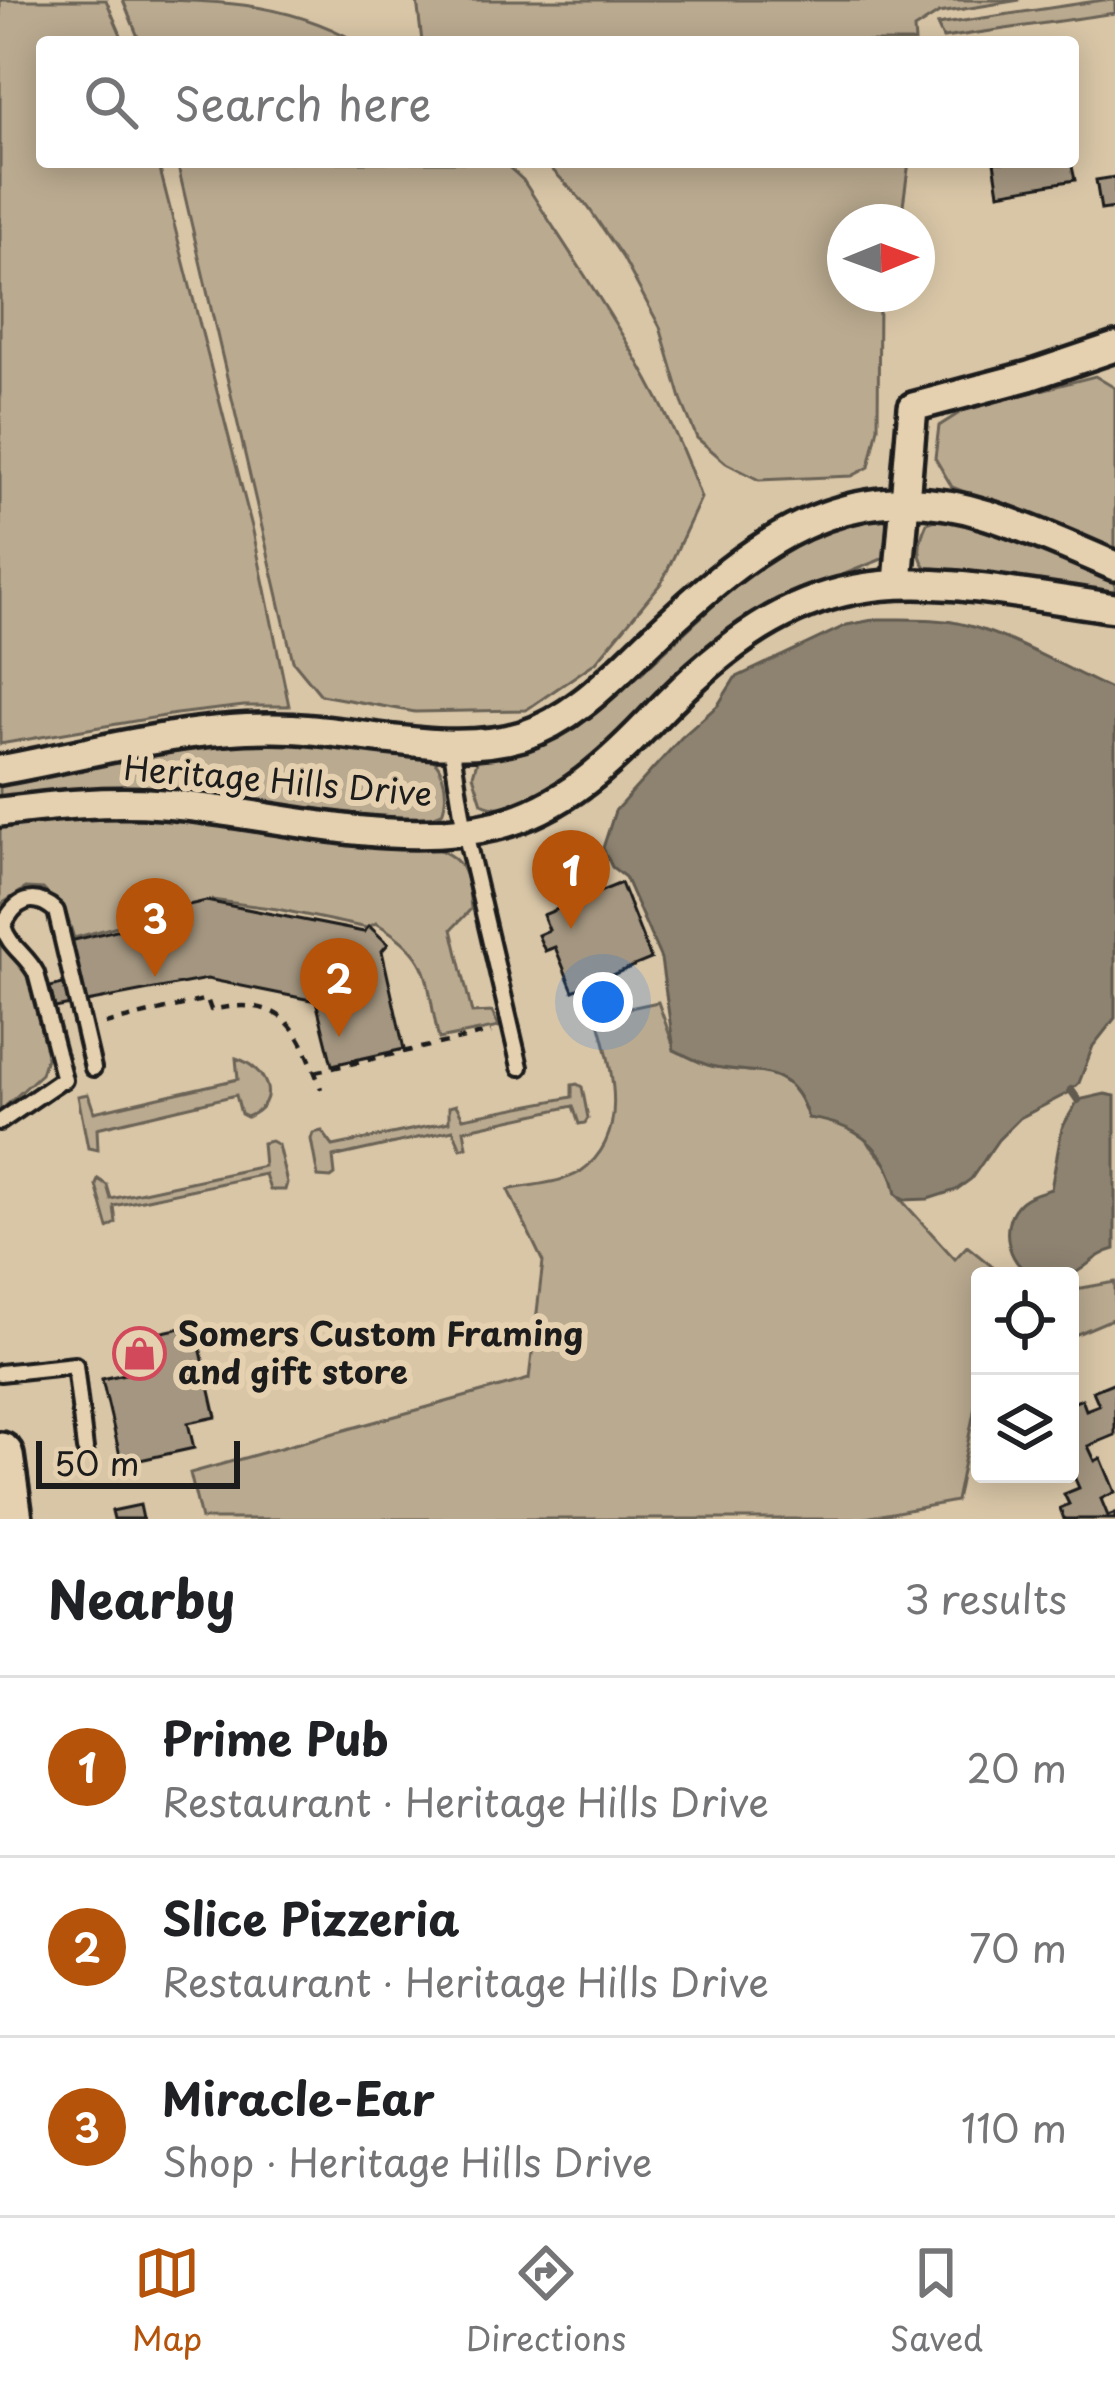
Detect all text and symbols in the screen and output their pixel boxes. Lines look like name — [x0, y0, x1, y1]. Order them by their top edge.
search box — [36, 36, 1079, 168]
text: Search here — [174, 68, 431, 136]
icon: search — [78, 69, 144, 135]
north arrow — [827, 204, 935, 312]
street label: Heritage Hills Drive — [122, 741, 435, 817]
pin: 1 — [532, 830, 610, 929]
pin: 3 — [116, 878, 194, 977]
pin: 2 — [300, 938, 378, 1037]
your location — [573, 972, 633, 1032]
map controls — [971, 1267, 1079, 1483]
button: locate — [971, 1267, 1079, 1375]
place label: Somers Custom Framing and gift store — [178, 1307, 583, 1395]
shop icon: Somers Custom Framing and gift store — [111, 1325, 167, 1381]
button: layers — [971, 1375, 1079, 1483]
scale bar — [36, 1435, 240, 1488]
text: 50 m — [54, 1437, 140, 1487]
text: Nearby — [48, 1559, 235, 1636]
text: 3 results — [904, 1568, 1067, 1627]
text: Prime Pub — [162, 1703, 389, 1771]
text: 1 — [78, 1737, 96, 1796]
text: 20 m — [966, 1737, 1067, 1796]
text: Restaurant · Heritage Hills Drive — [162, 1771, 769, 1830]
text: Slice Pizzeria — [162, 1883, 460, 1951]
text: 2 — [73, 1917, 101, 1976]
text: 70 m — [969, 1917, 1067, 1976]
text: Restaurant · Heritage Hills Drive — [162, 1951, 769, 2010]
text: Miracle-Ear — [162, 2063, 435, 2131]
text: 3 — [74, 2097, 100, 2156]
text: 110 m — [961, 2097, 1067, 2156]
text: Shop · Heritage Hills Drive — [162, 2131, 652, 2190]
tab: Map — [132, 2240, 202, 2362]
tab: Directions — [466, 2240, 626, 2362]
tab: Saved — [890, 2240, 983, 2362]

